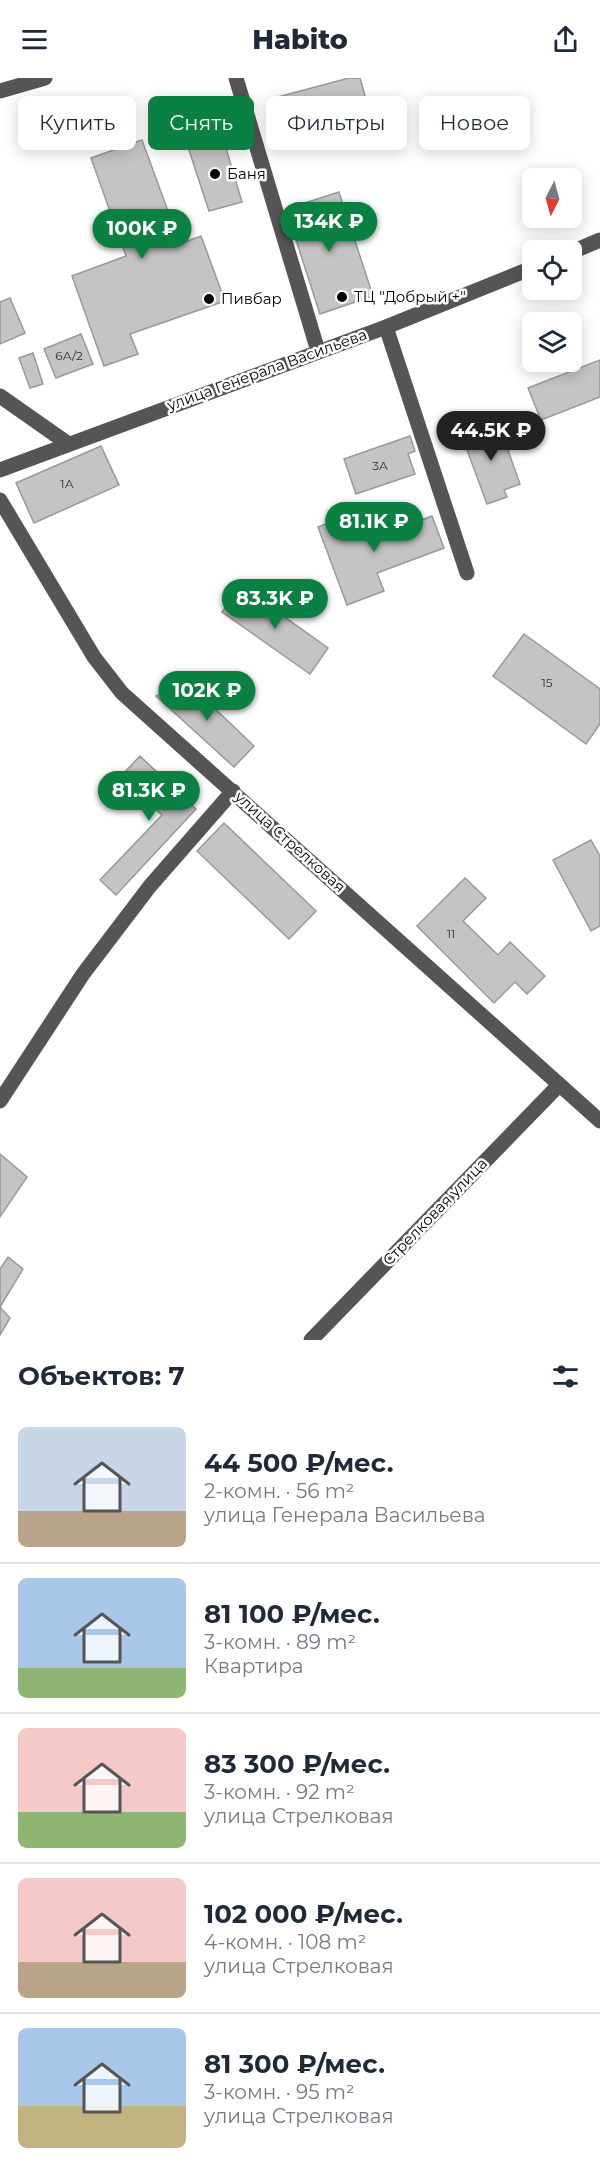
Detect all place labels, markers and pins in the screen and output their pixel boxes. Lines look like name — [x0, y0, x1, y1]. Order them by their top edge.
place label: Баня — [227, 164, 266, 183]
marker: Баня — [208, 167, 222, 181]
pin: 134K ₽ — [280, 202, 378, 253]
pin: 100K ₽ — [93, 209, 191, 260]
place label: ТЦ "Добрый +" — [354, 287, 466, 306]
place label: Пивбар — [221, 289, 282, 308]
marker: ТЦ "Добрый +" — [335, 290, 349, 304]
marker: Пивбар — [202, 292, 216, 306]
pin: 44.5K ₽ — [436, 411, 546, 462]
pin: 81.1K ₽ — [319, 502, 429, 553]
pin: 83.3K ₽ — [220, 579, 330, 630]
pin: 102K ₽ — [158, 671, 256, 722]
pin: 81.3K ₽ — [94, 771, 204, 822]

